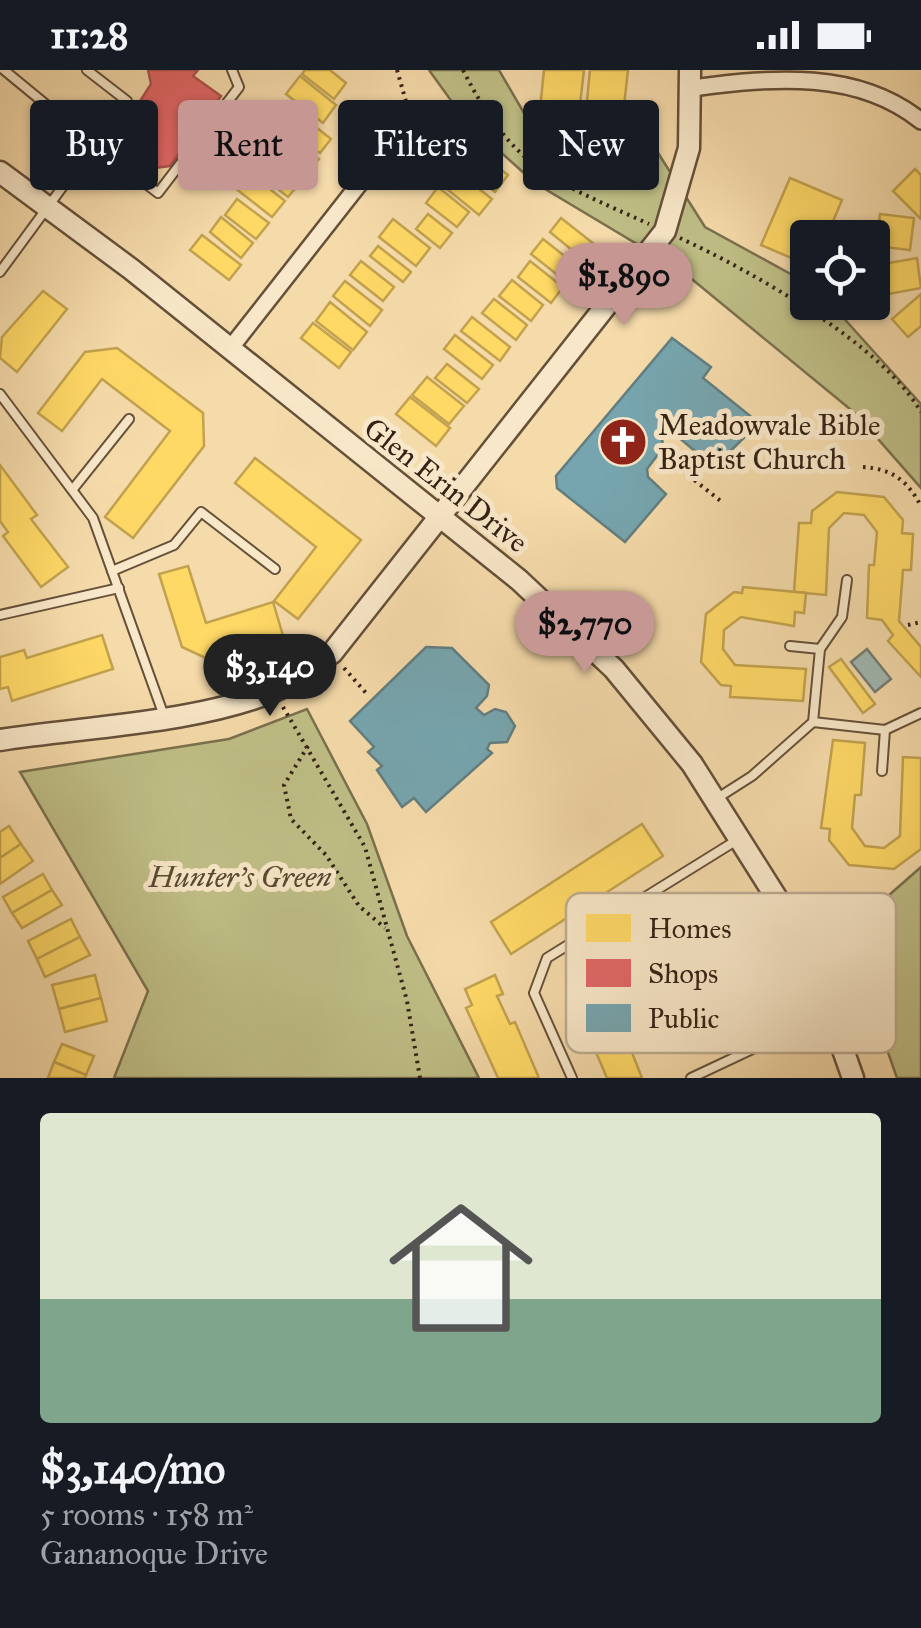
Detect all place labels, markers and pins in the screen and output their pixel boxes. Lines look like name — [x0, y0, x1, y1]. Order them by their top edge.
pin: $1,890 — [543, 243, 705, 328]
place label: Meadowvale Bible Baptist Church — [658, 407, 881, 477]
church icon: Meadowvale Bible Baptist Church — [597, 416, 649, 468]
pin: $2,770 — [504, 591, 666, 676]
pin: $3,140 — [189, 634, 351, 719]

